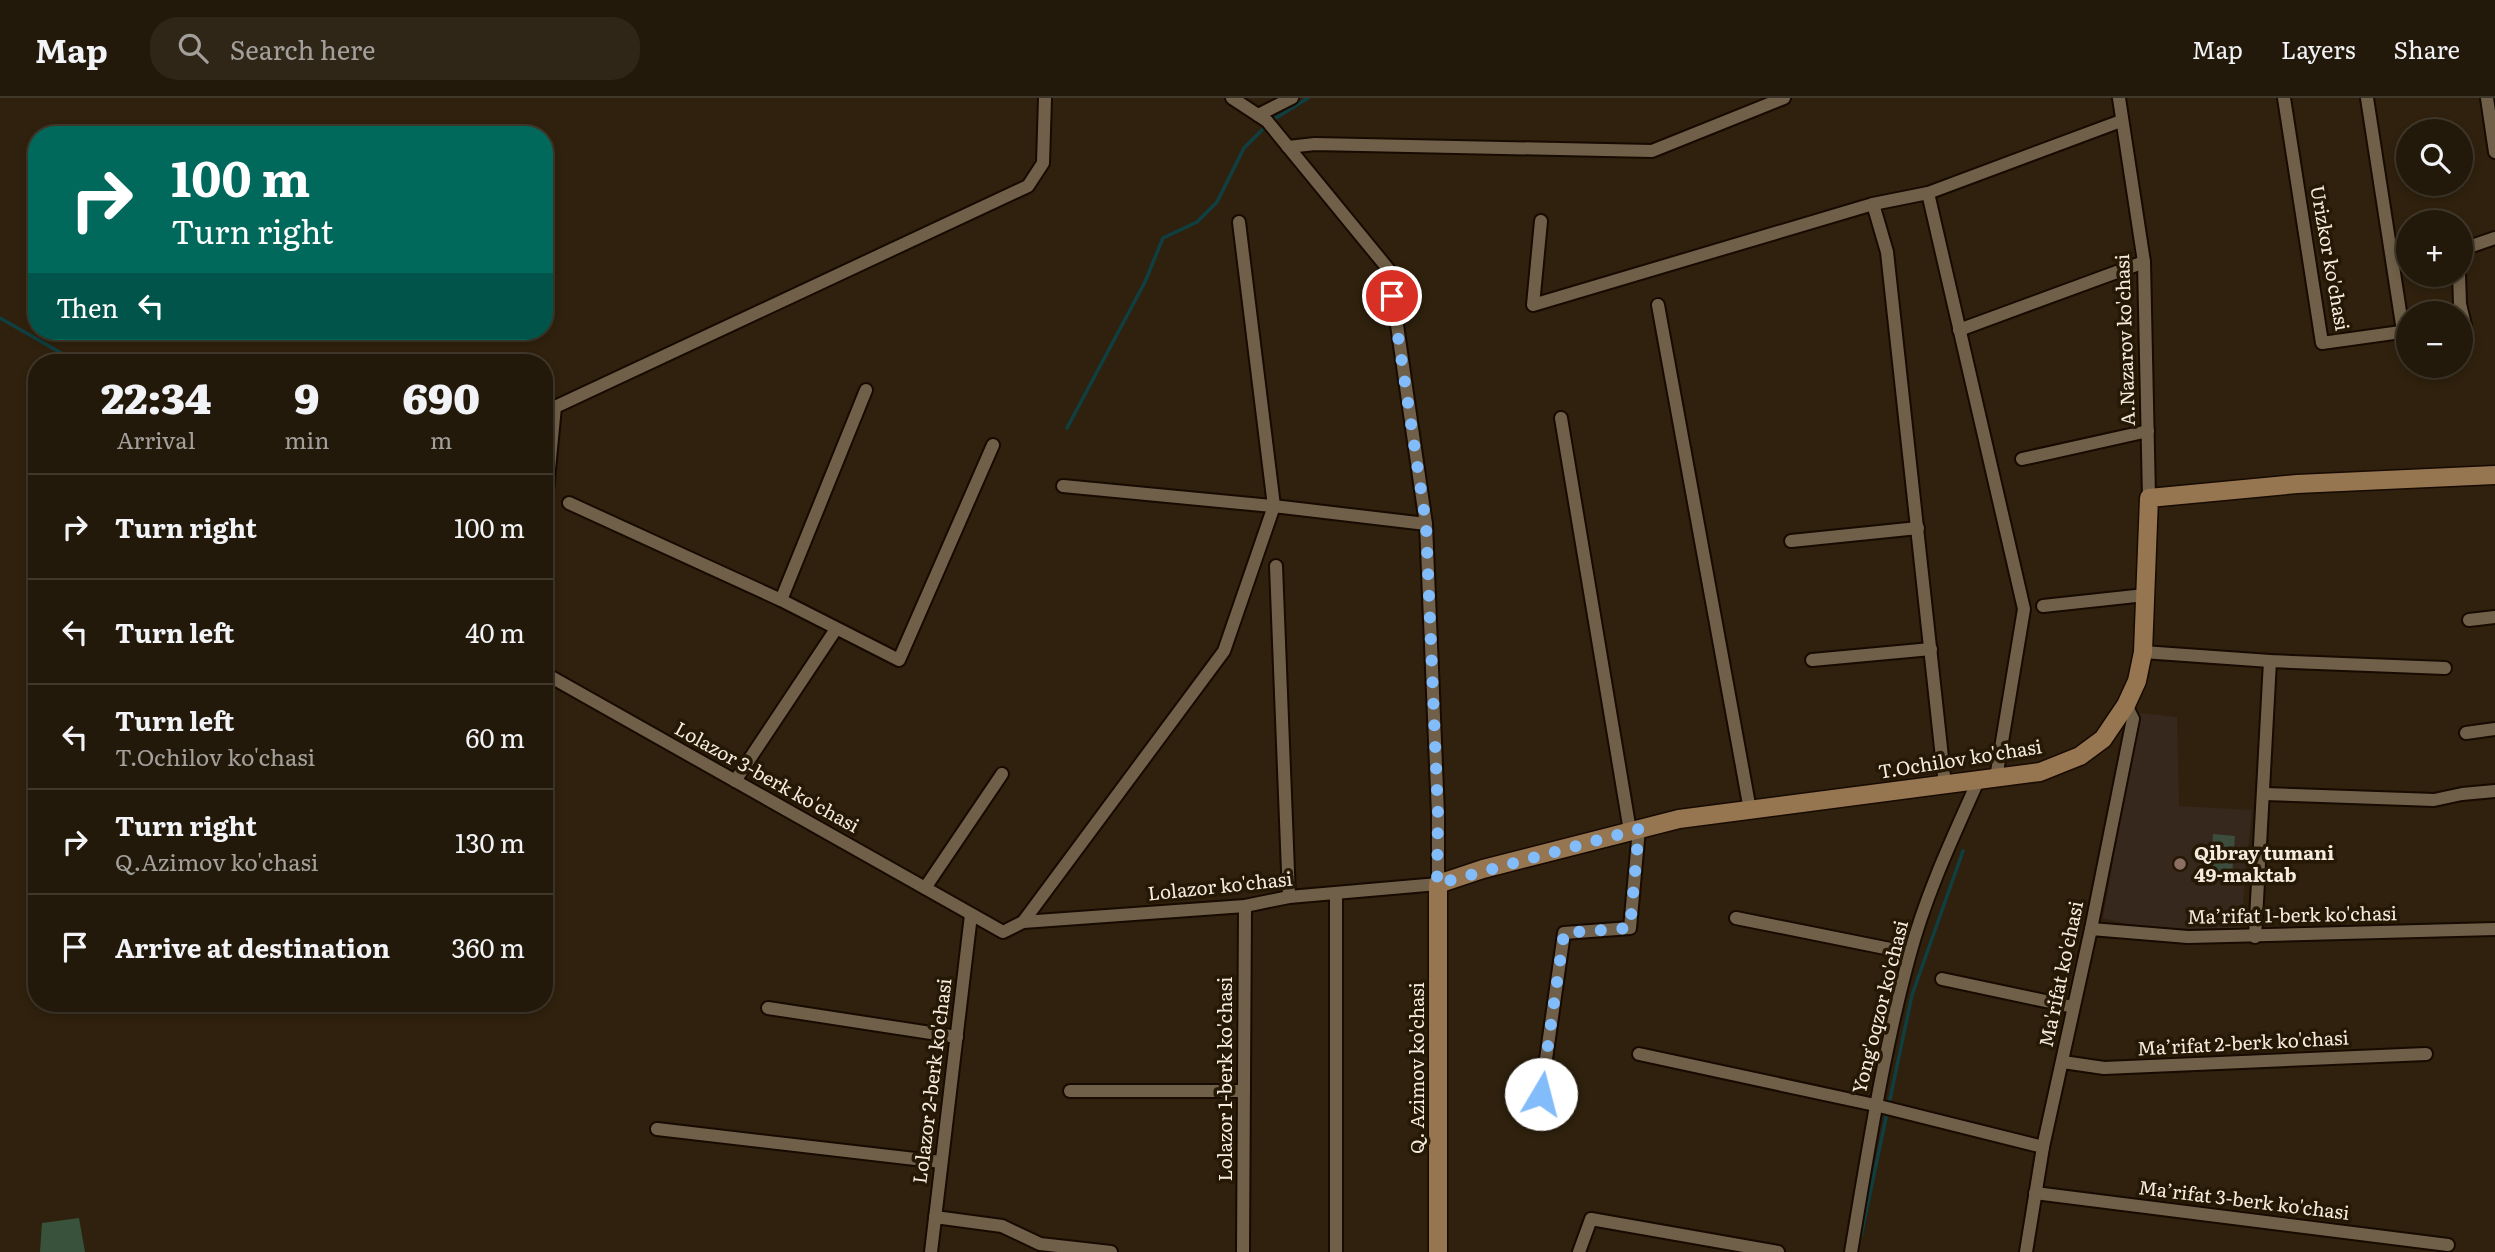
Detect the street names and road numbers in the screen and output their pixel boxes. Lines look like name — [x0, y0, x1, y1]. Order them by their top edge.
street label: Urizkor ko'chasi — [2304, 183, 2358, 333]
street label: A.Nazarov ko'chasi — [2107, 254, 2141, 427]
street label: Lolazor 3-berk ko'chasi — [670, 714, 865, 839]
street label: T.Ochilov ko'chasi — [1876, 731, 2044, 785]
street label: Lolazor ko'chasi — [1146, 863, 1294, 907]
street label: Ma'rifat ko'chasi — [2031, 898, 2089, 1050]
street label: Ma’rifat 1-berk ko'chasi — [2187, 898, 2397, 930]
street label: Yong'oqzor ko'chasi — [1844, 917, 1914, 1097]
street label: Lolazor 2-berk ko'chasi — [905, 977, 958, 1185]
street label: Lolazor 1-berk ko'chasi — [1210, 977, 1238, 1181]
street label: Q. Azimov ko'chasi — [1402, 982, 1430, 1154]
street label: Ma’rifat 2-berk ko'chasi — [2136, 1022, 2349, 1062]
street label: Ma’rifat 3-berk ko'chasi — [2137, 1172, 2351, 1226]

